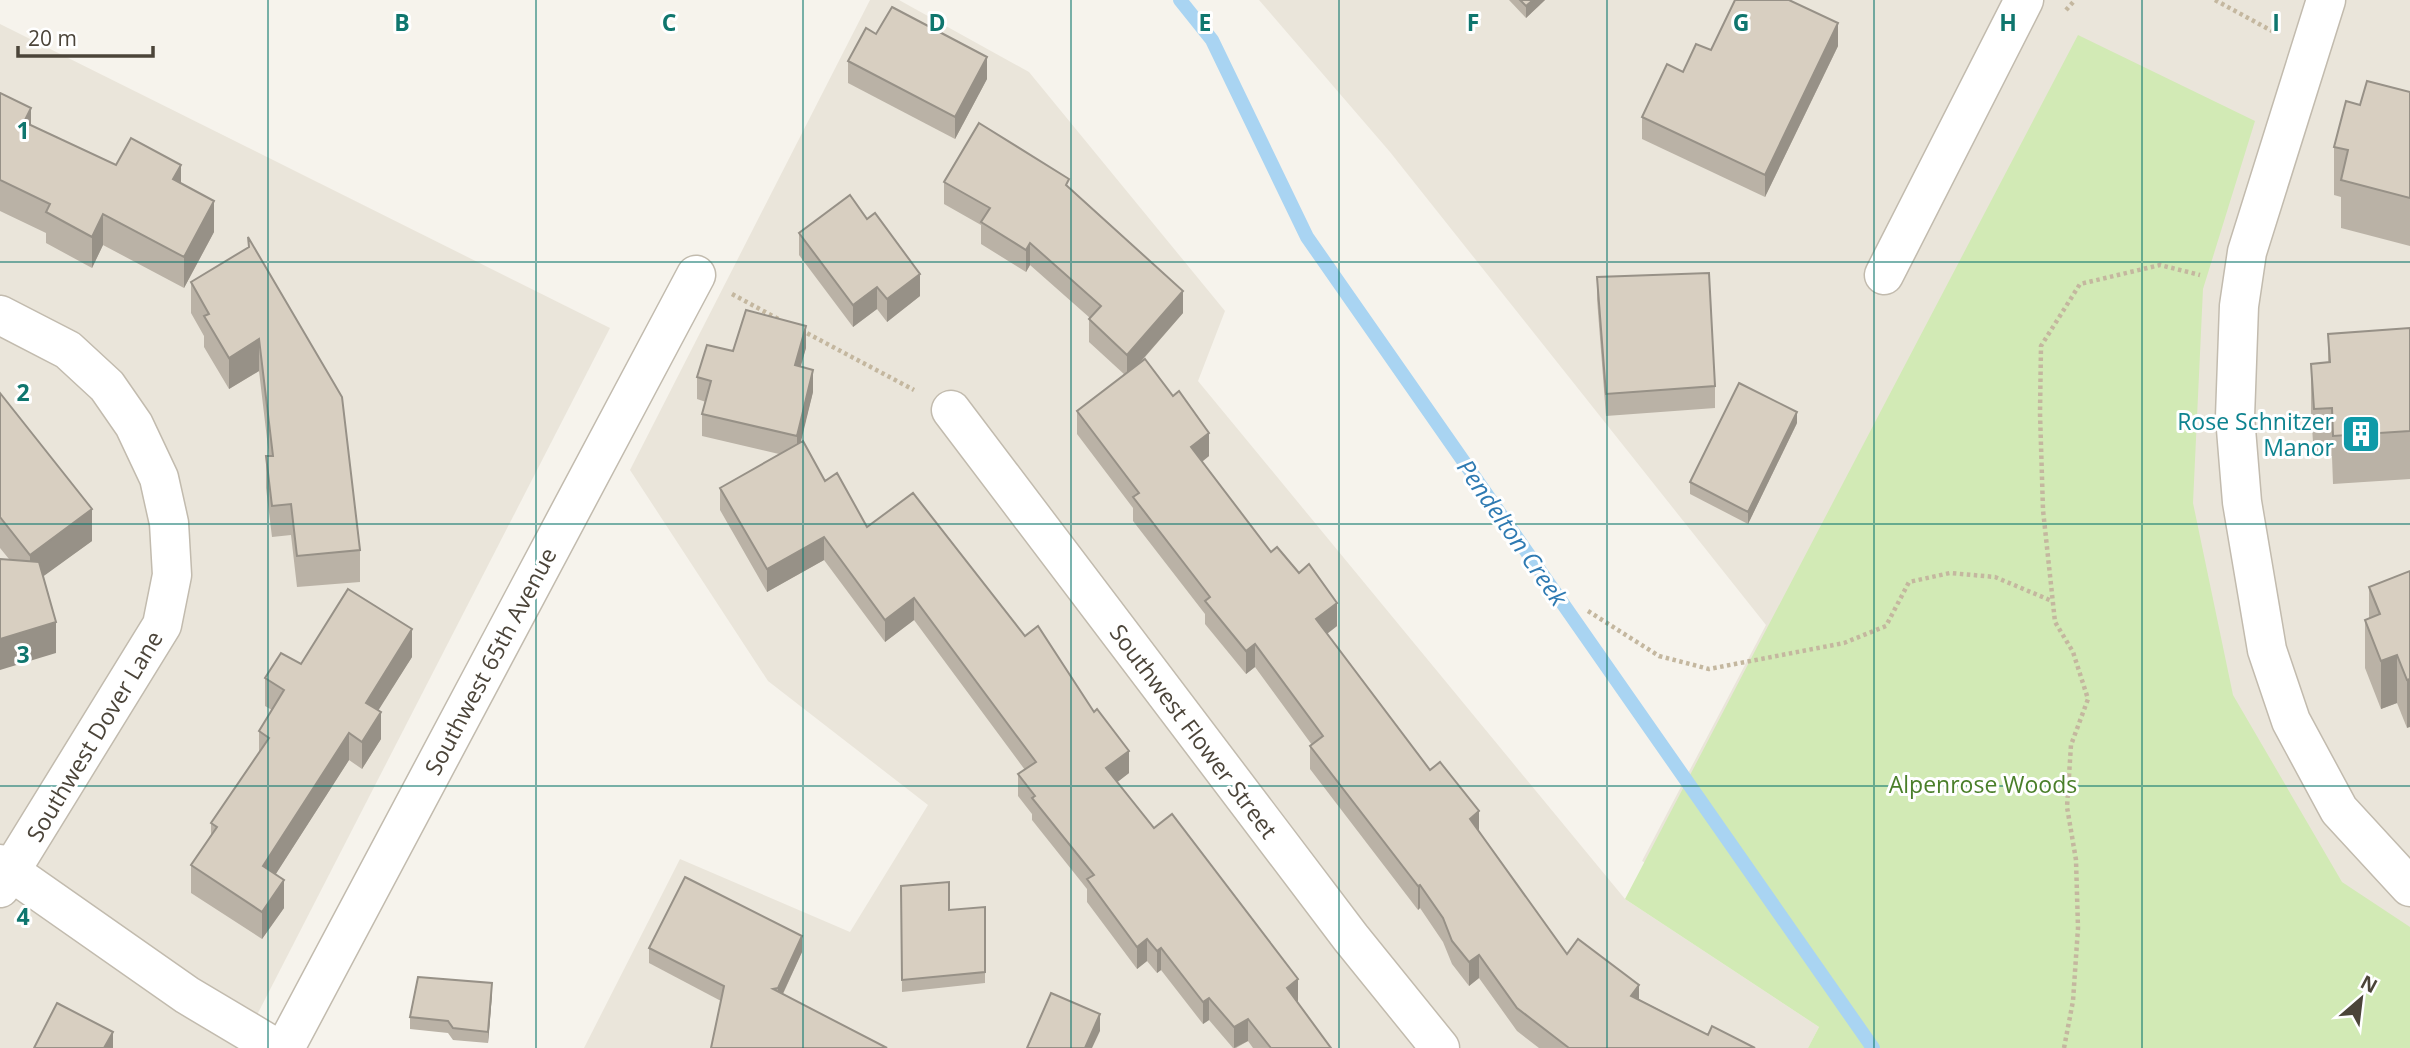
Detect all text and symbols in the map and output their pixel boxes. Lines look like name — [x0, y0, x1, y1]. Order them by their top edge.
text: B — [394, 6, 410, 38]
text: C — [662, 6, 676, 38]
text: D — [928, 6, 946, 38]
text: E — [1199, 6, 1211, 38]
text: F — [1467, 6, 1479, 38]
text: G — [1733, 6, 1749, 38]
text: H — [1999, 6, 2017, 38]
text: I — [2272, 6, 2280, 38]
scale bar — [18, 14, 152, 58]
text: 20 m — [28, 24, 77, 52]
text: 1 — [16, 114, 30, 146]
text: 2 — [16, 376, 30, 408]
place label: Rose Schnitzer Manor — [2177, 405, 2335, 463]
building icon: Rose Schnitzer Manor — [2340, 413, 2382, 455]
water label: Pendelton Creek — [1450, 452, 1577, 613]
street label: Southwest 65th Avenue — [416, 542, 564, 780]
street label: Southwest Flower Street — [1103, 617, 1285, 845]
street label: Southwest Dover Lane — [18, 625, 170, 847]
text: 3 — [16, 638, 30, 670]
park label: Alpenrose Woods — [1889, 768, 2077, 800]
text: 4 — [16, 900, 30, 932]
north arrow — [2326, 964, 2396, 1034]
text: N — [2356, 969, 2382, 999]

